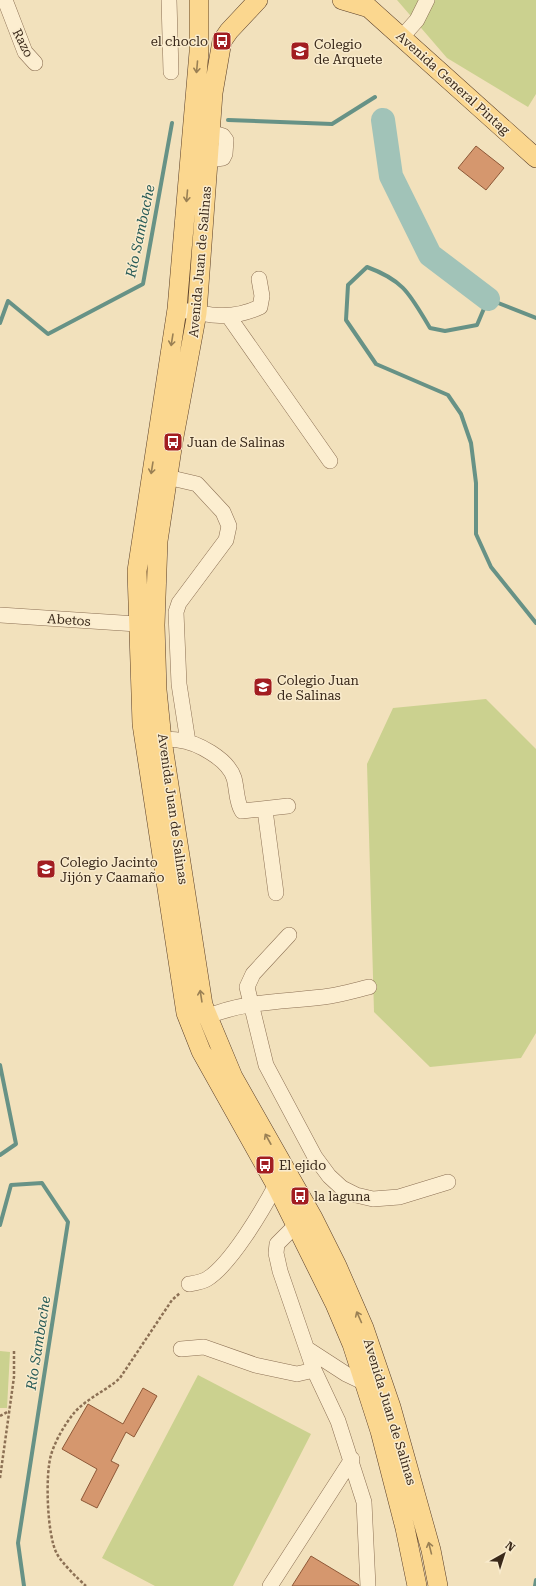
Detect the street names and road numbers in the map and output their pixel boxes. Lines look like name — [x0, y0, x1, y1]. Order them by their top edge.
street label: Razo — [9, 26, 37, 60]
street label: Avenida General Pintag — [393, 28, 513, 138]
street label: Avenida Juan de Salinas — [186, 186, 214, 338]
street label: Abetos — [47, 611, 91, 629]
street label: Avenida Juan de Salinas — [155, 733, 191, 885]
street label: Avenida Juan de Salinas — [361, 1337, 419, 1487]

